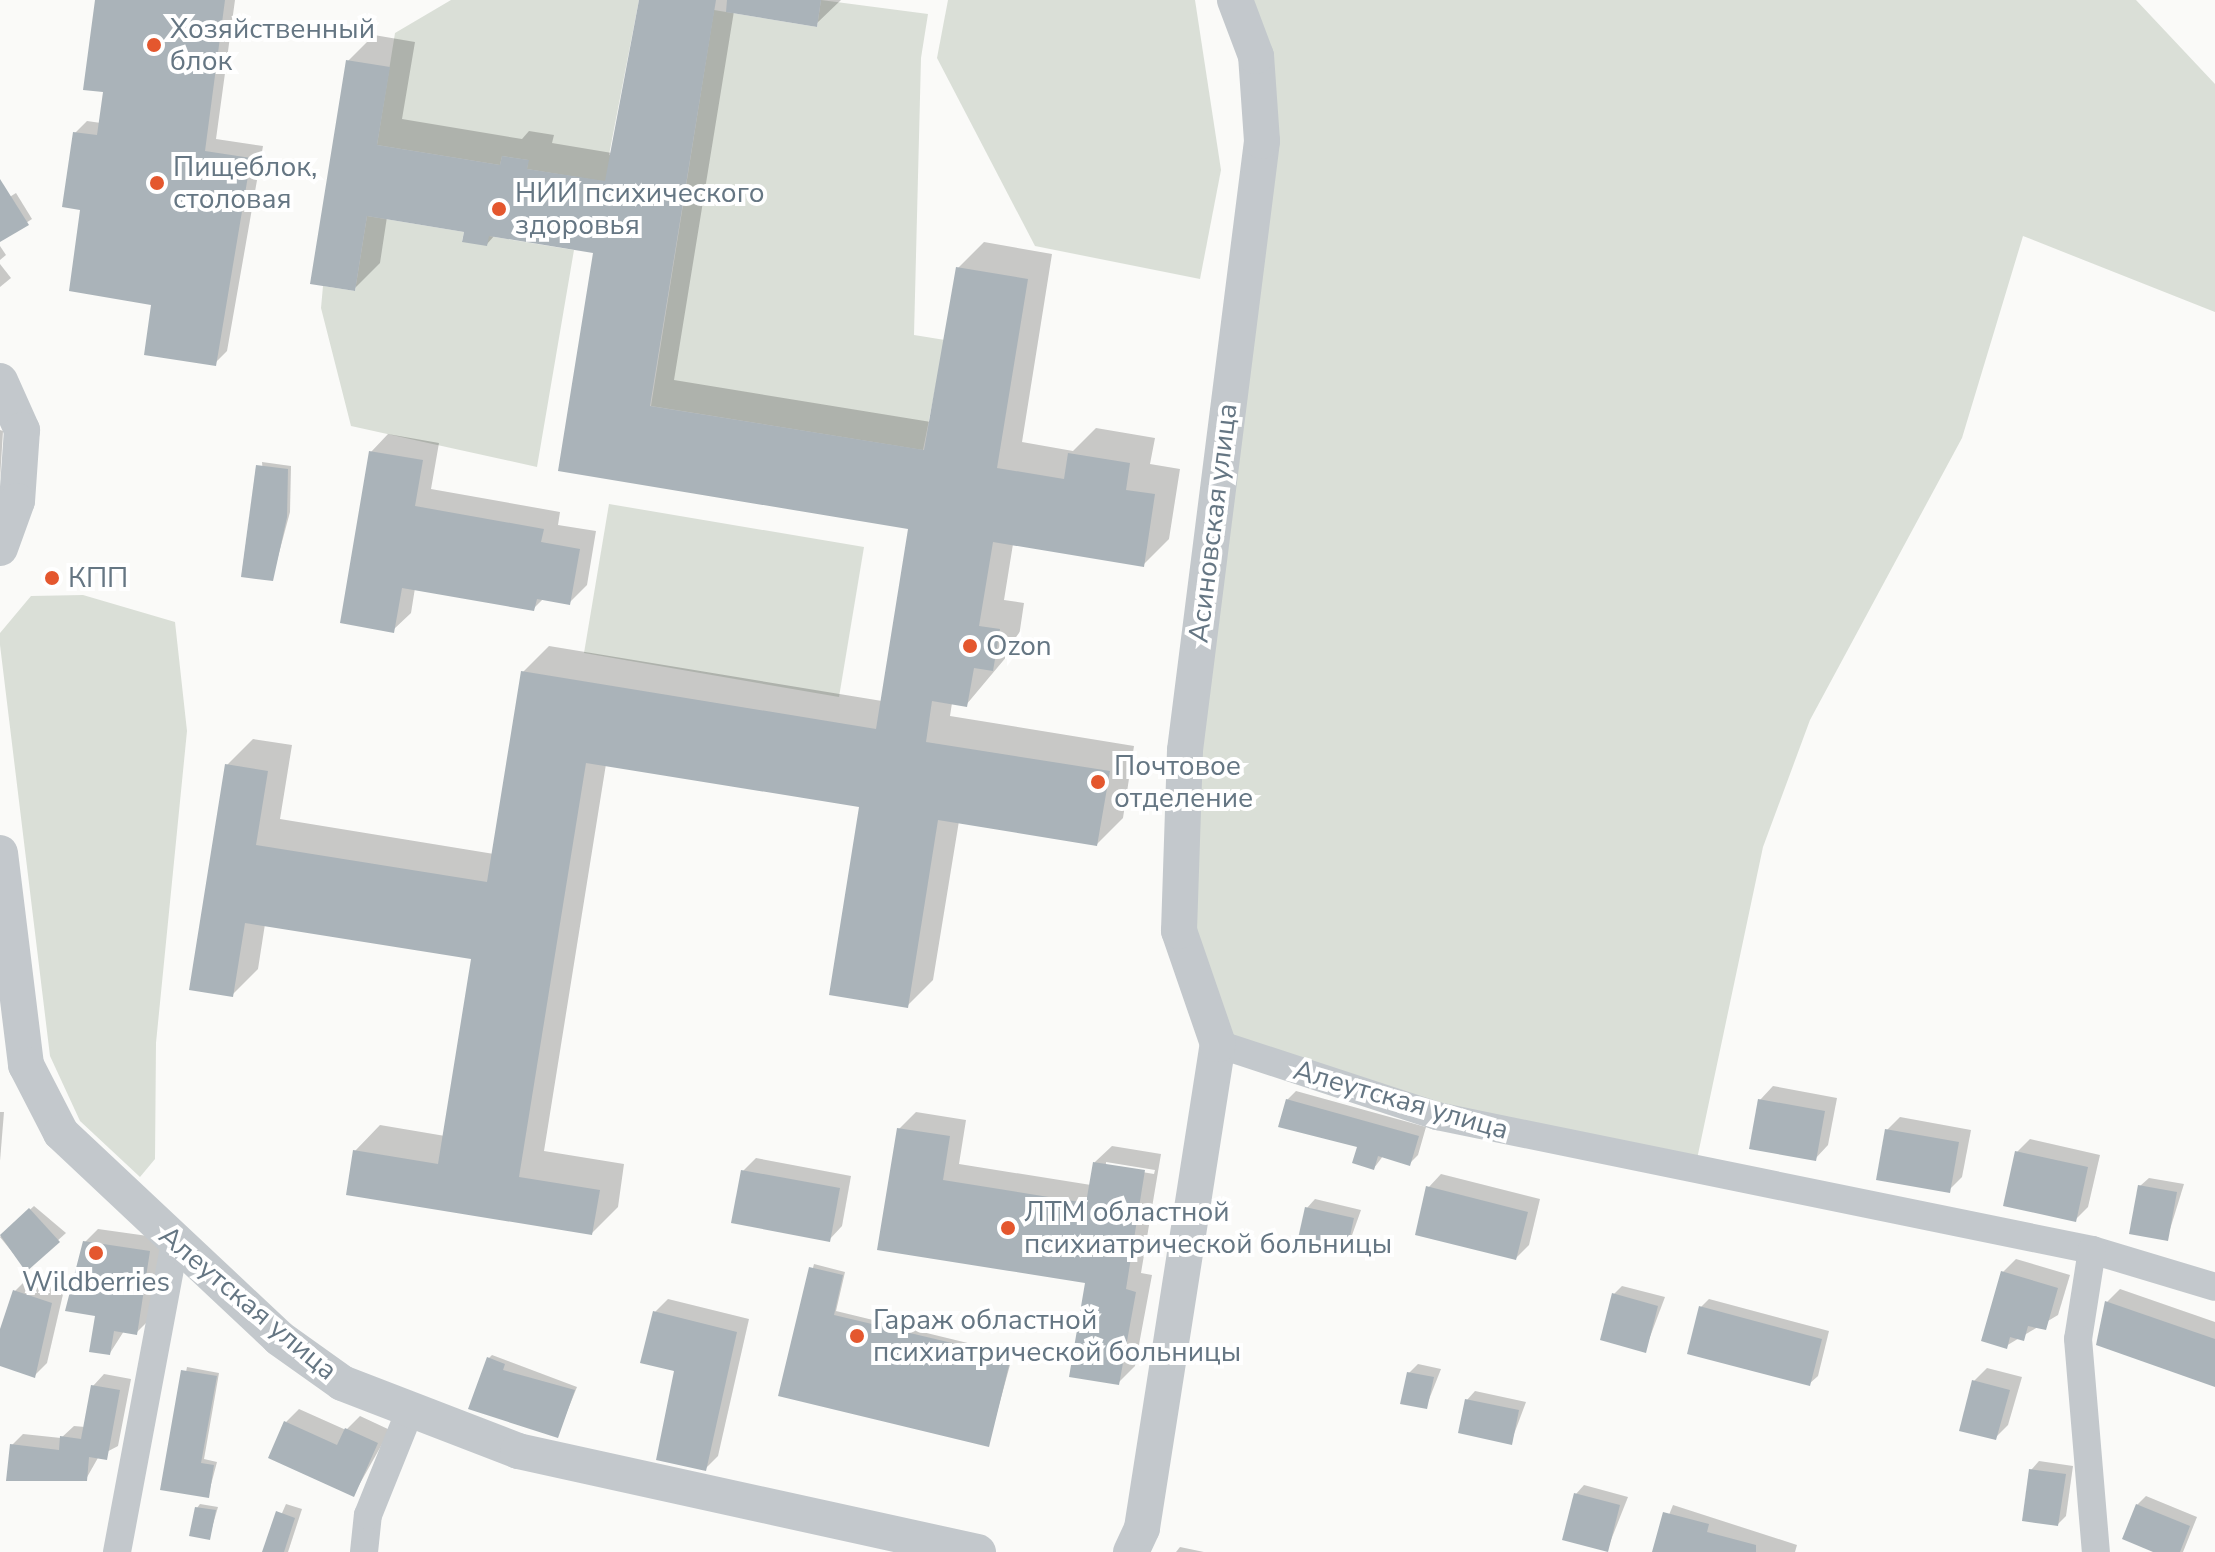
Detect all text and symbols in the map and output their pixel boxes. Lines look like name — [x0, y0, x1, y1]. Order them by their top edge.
place label: Хозяйственный блок — [170, 12, 375, 78]
marker: Хозяйственный блок — [145, 36, 163, 54]
place label: Пищеблок, столовая — [173, 150, 317, 216]
marker: Пищеблок, столовая — [148, 174, 166, 192]
place label: НИИ психического здоровья — [515, 176, 765, 242]
marker: НИИ психического здоровья — [490, 200, 508, 218]
street label: Асиновская улица — [1182, 401, 1244, 645]
place label: КПП — [68, 561, 128, 595]
marker: КПП — [43, 569, 61, 587]
place label: Ozon — [986, 629, 1052, 663]
marker: Ozon — [961, 637, 979, 655]
place label: Почтовое отделение — [1114, 749, 1253, 815]
marker: Почтовое отделение — [1089, 773, 1107, 791]
street label: Алеутская улица — [1290, 1053, 1512, 1147]
place label: ЛТМ областной психиатрической больницы — [1024, 1195, 1392, 1261]
street label: Алеутская улица — [152, 1219, 344, 1387]
marker: ЛТМ областной психиатрической больницы — [999, 1219, 1017, 1237]
marker: Wildberries — [87, 1244, 105, 1262]
place label: Wildberries — [22, 1265, 170, 1299]
place label: Гараж областной психиатрической больницы — [873, 1303, 1241, 1369]
marker: Гараж областной психиатрической больницы — [848, 1327, 866, 1345]

